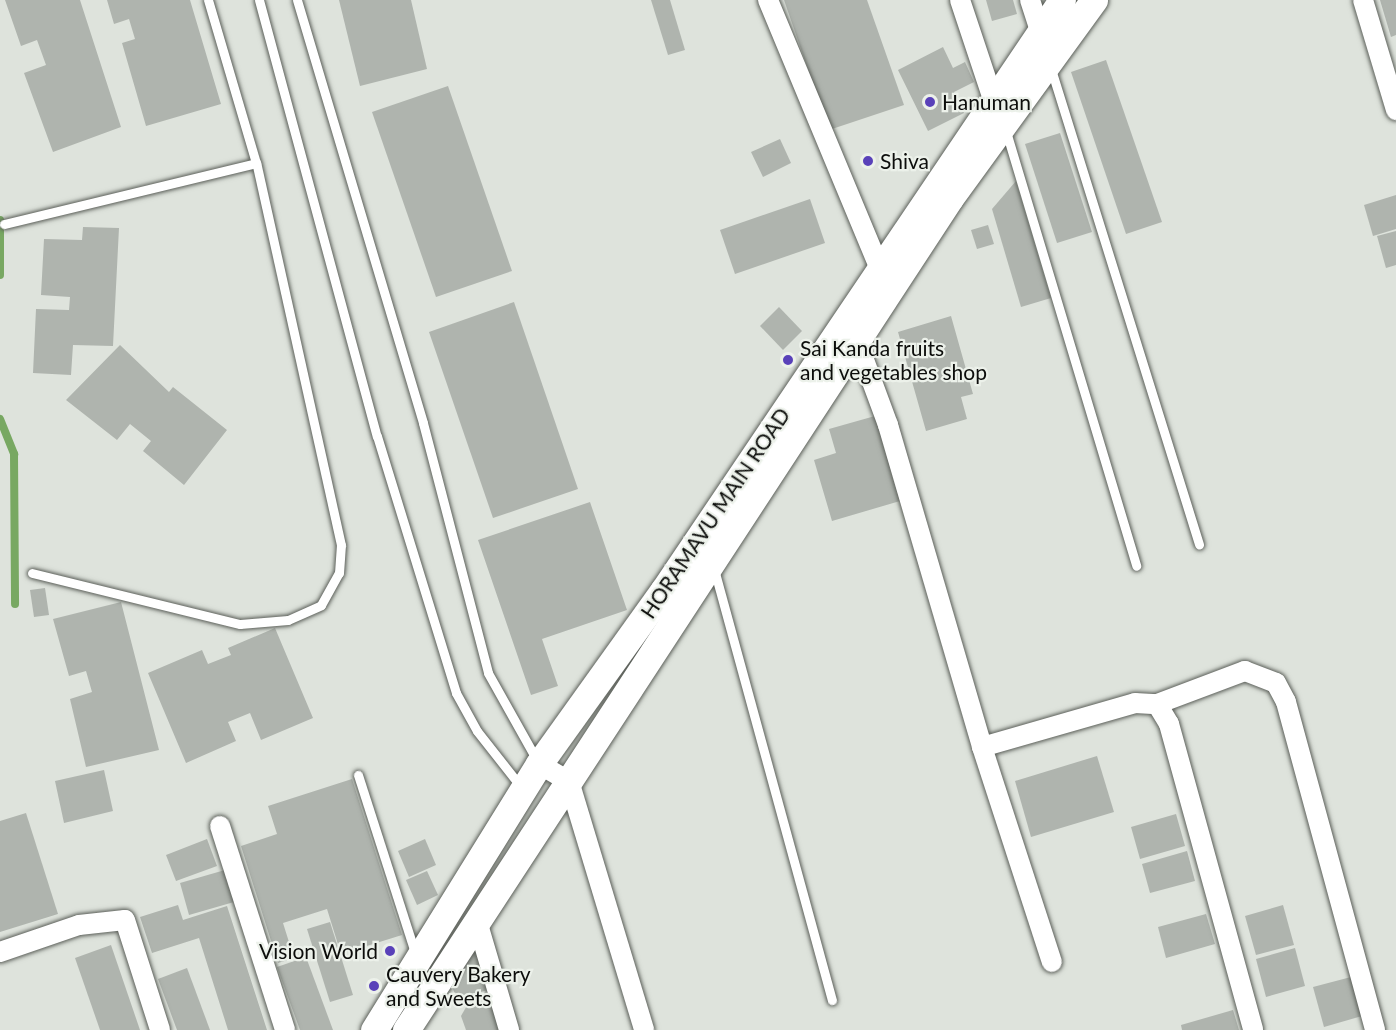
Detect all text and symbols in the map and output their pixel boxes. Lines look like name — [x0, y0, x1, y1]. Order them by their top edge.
place label: Hanuman — [942, 89, 1031, 115]
marker: Hanuman — [923, 95, 937, 109]
place label: Shiva — [880, 148, 929, 174]
marker: Shiva — [861, 154, 875, 168]
place label: Sai Kanda fruits and vegetables shop — [800, 335, 987, 385]
marker: Sai Kanda fruits and vegetables shop — [781, 353, 795, 367]
street label: HORAMAVU MAIN ROAD — [635, 403, 795, 623]
place label: Vision World — [259, 938, 378, 964]
marker: Vision World — [383, 944, 397, 958]
place label: Cauvery Bakery and Sweets — [386, 961, 531, 1011]
marker: Cauvery Bakery and Sweets — [367, 979, 381, 993]

